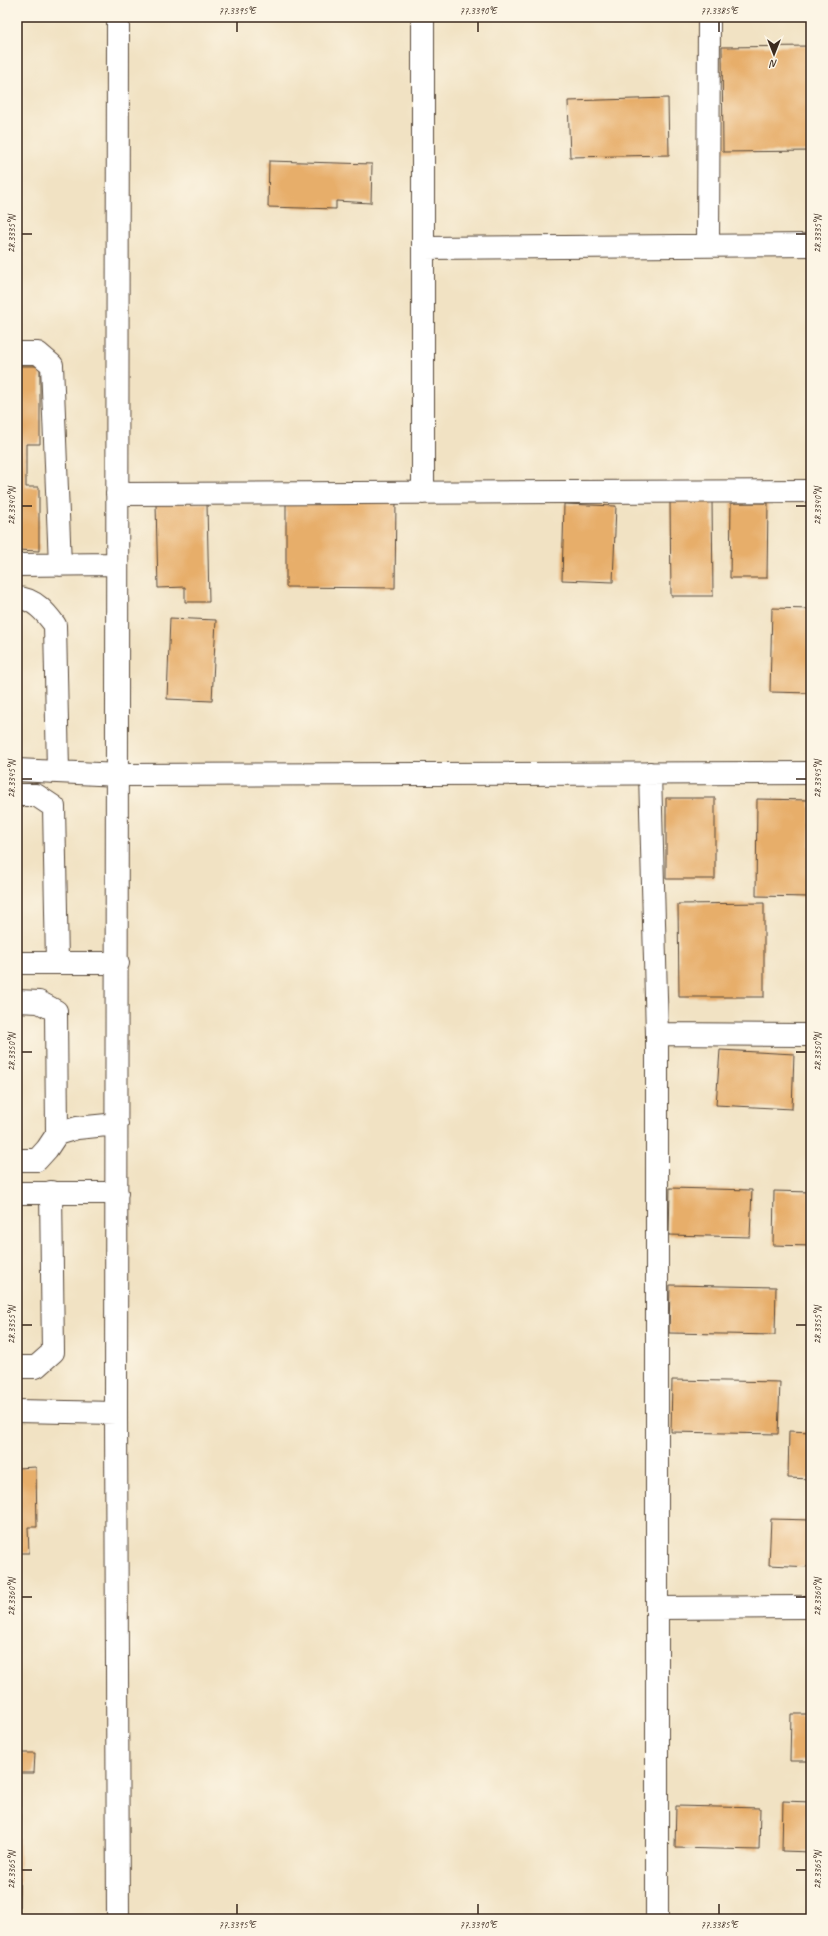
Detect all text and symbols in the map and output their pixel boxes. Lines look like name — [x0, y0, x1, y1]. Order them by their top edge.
text: 77.3395°E — [218, 4, 257, 17]
text: 77.3390°E — [459, 4, 498, 17]
text: 77.3385°E — [700, 4, 739, 17]
north arrow — [754, 34, 794, 74]
text: N — [768, 57, 777, 71]
text: 28.3335°N — [5, 213, 18, 253]
text: 28.3335°N — [811, 213, 824, 253]
text: 28.3340°N — [5, 485, 18, 525]
text: 28.3340°N — [811, 485, 824, 525]
text: 28.3345°N — [5, 758, 18, 798]
text: 28.3345°N — [811, 758, 824, 798]
text: 28.3350°N — [5, 1031, 18, 1071]
text: 28.3350°N — [811, 1031, 824, 1071]
text: 28.3355°N — [5, 1304, 18, 1344]
text: 28.3355°N — [811, 1304, 824, 1344]
text: 28.3360°N — [5, 1576, 18, 1616]
text: 28.3360°N — [811, 1576, 824, 1616]
text: 28.3365°N — [5, 1849, 18, 1889]
text: 28.3365°N — [811, 1849, 824, 1889]
text: 77.3395°E — [218, 1918, 257, 1931]
text: 77.3390°E — [459, 1918, 498, 1931]
text: 77.3385°E — [700, 1918, 739, 1931]

